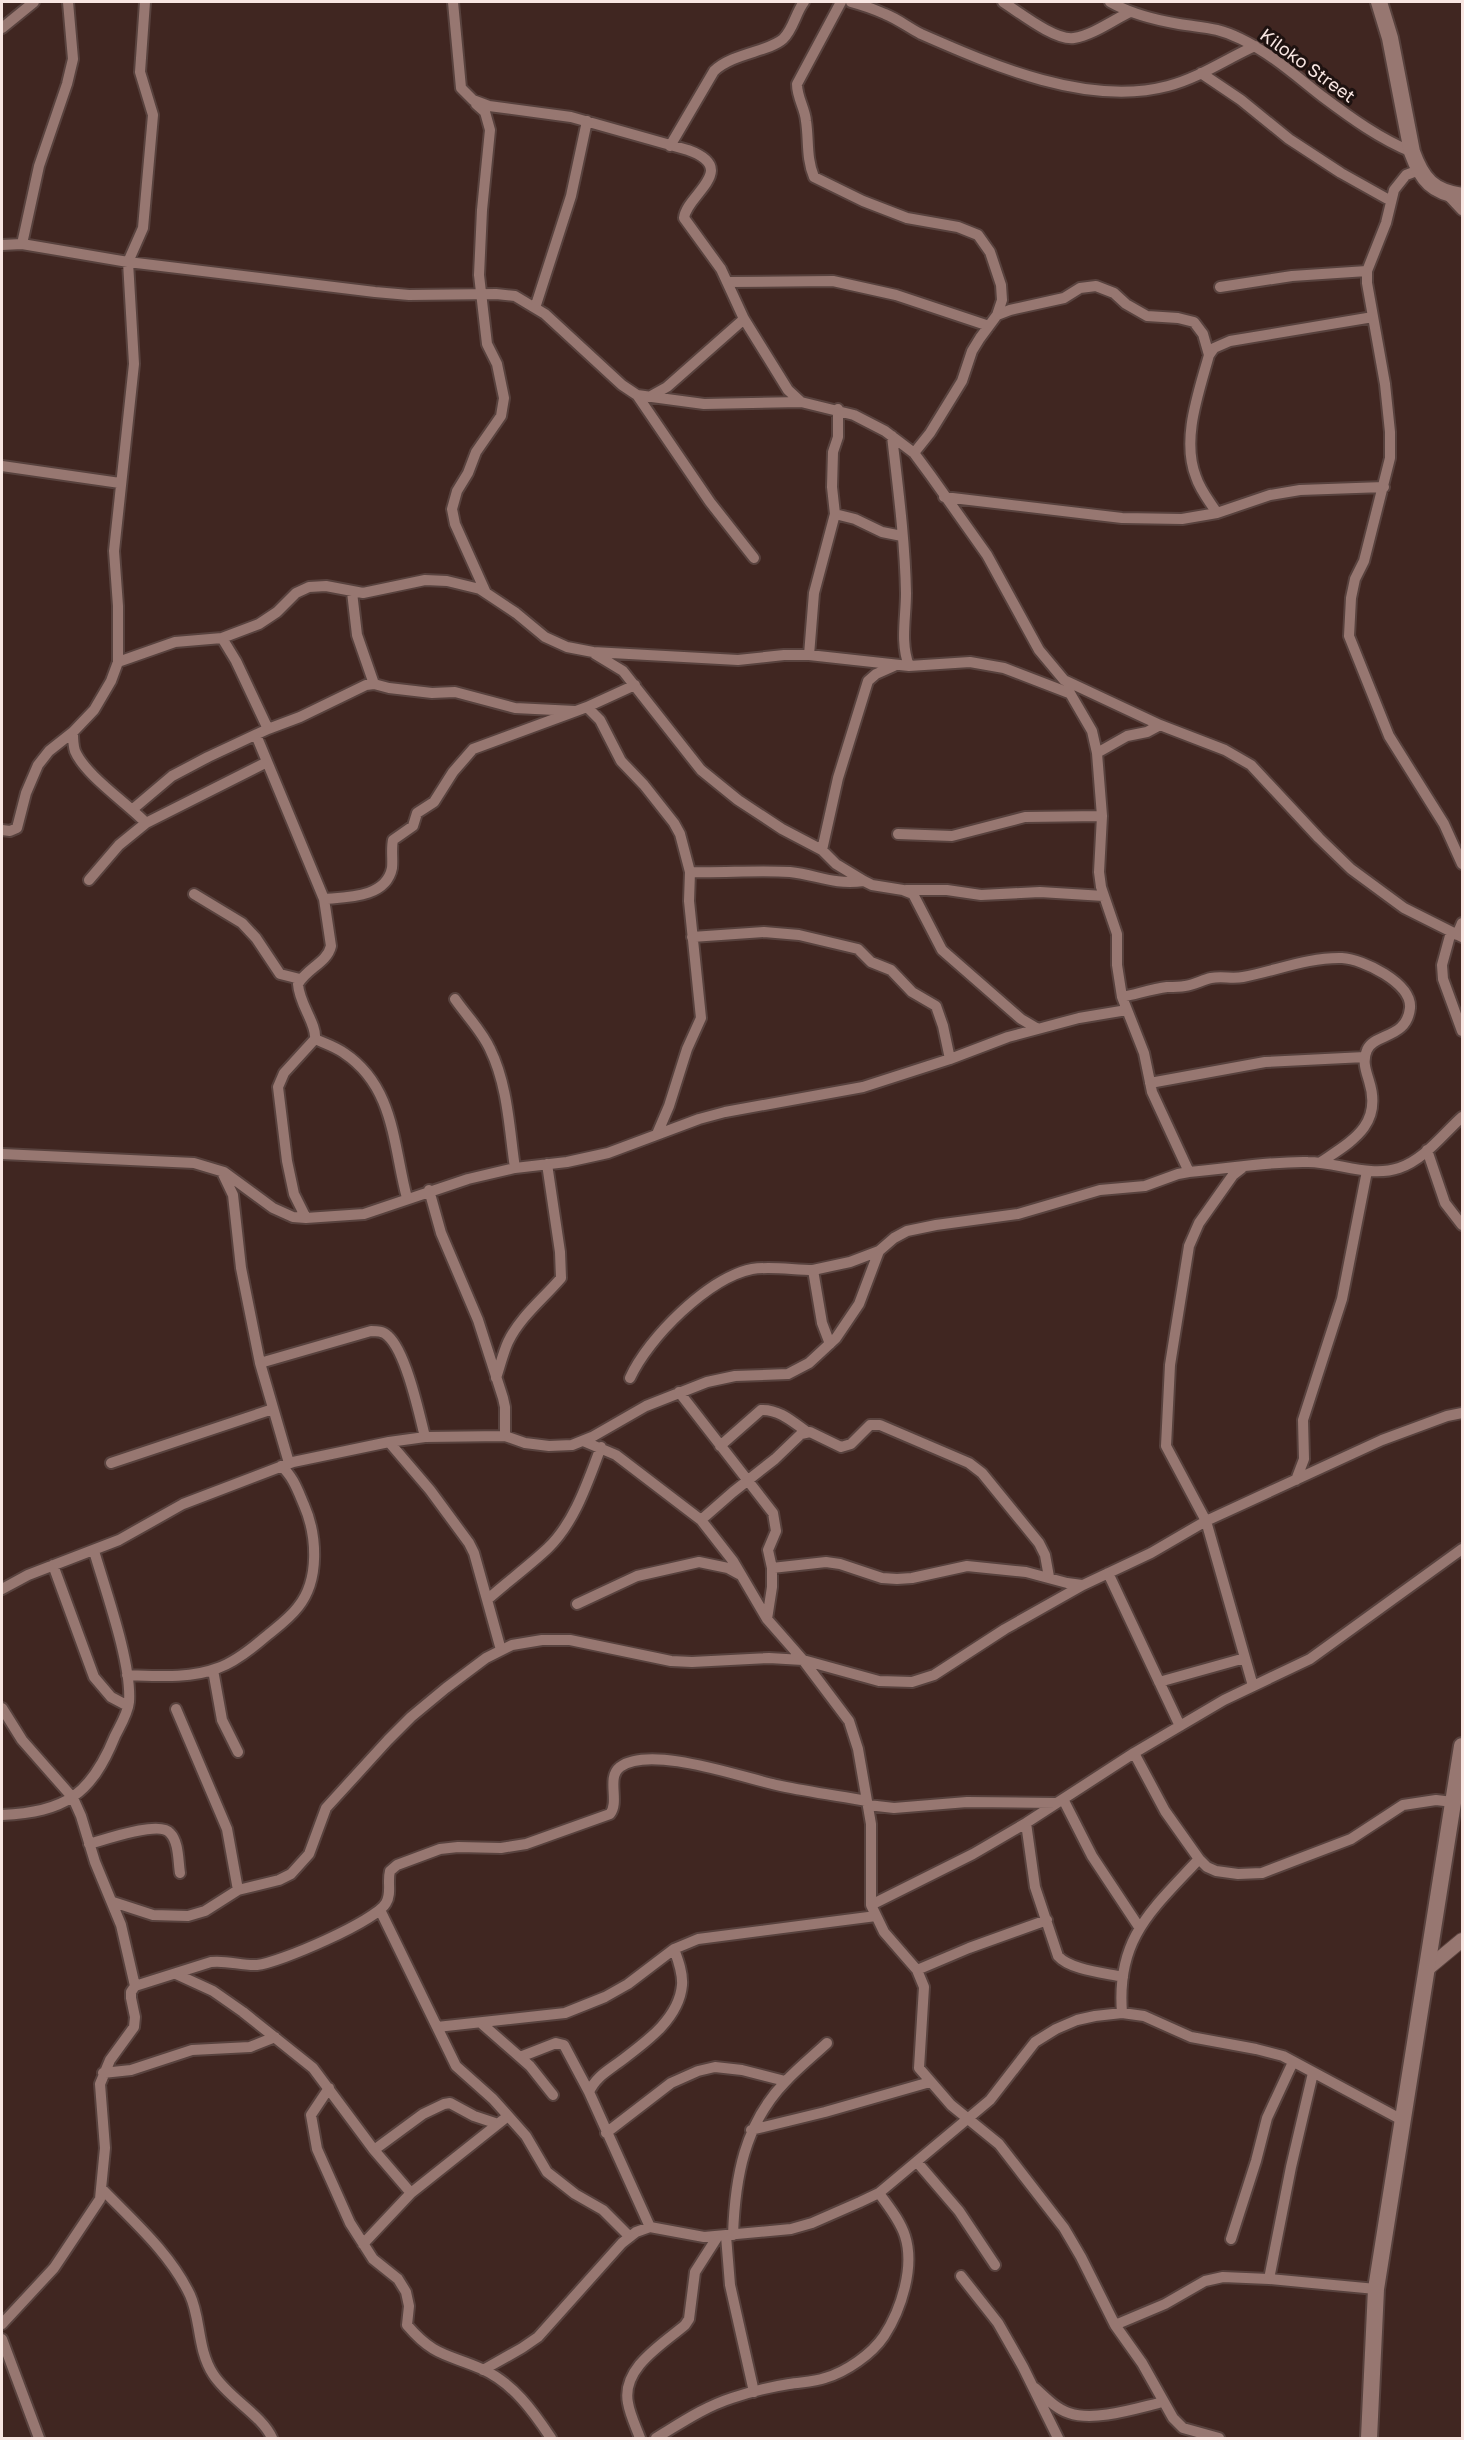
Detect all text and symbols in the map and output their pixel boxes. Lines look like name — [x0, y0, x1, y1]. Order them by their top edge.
street label: Kiloko Street — [1256, 23, 1360, 107]

